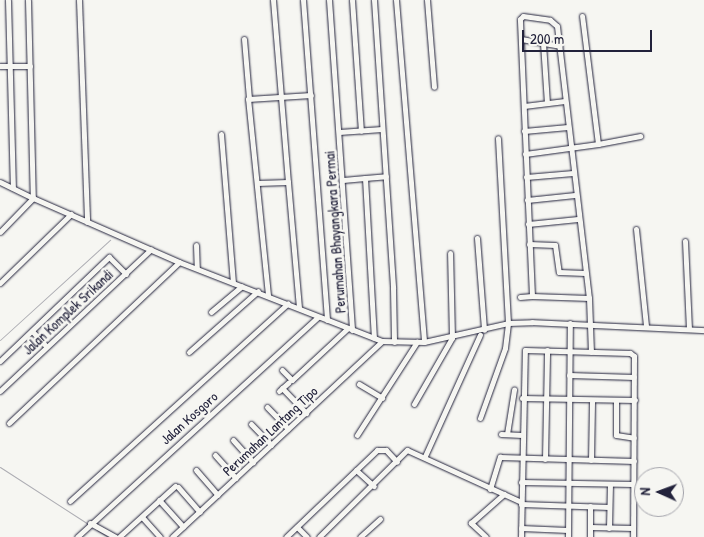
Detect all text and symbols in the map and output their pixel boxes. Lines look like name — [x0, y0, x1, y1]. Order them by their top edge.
scale bar — [524, 20, 654, 52]
text: 200 m — [530, 28, 564, 49]
street label: Perumahan Bhayangkara Permai — [321, 150, 349, 314]
street label: Jalan Komplek Srikandi — [19, 266, 117, 358]
street label: Perumahan Lantang Tipo — [219, 383, 321, 479]
street label: Jalan Kosgoro — [157, 388, 221, 448]
north arrow — [634, 467, 684, 517]
text: N — [635, 487, 654, 496]

